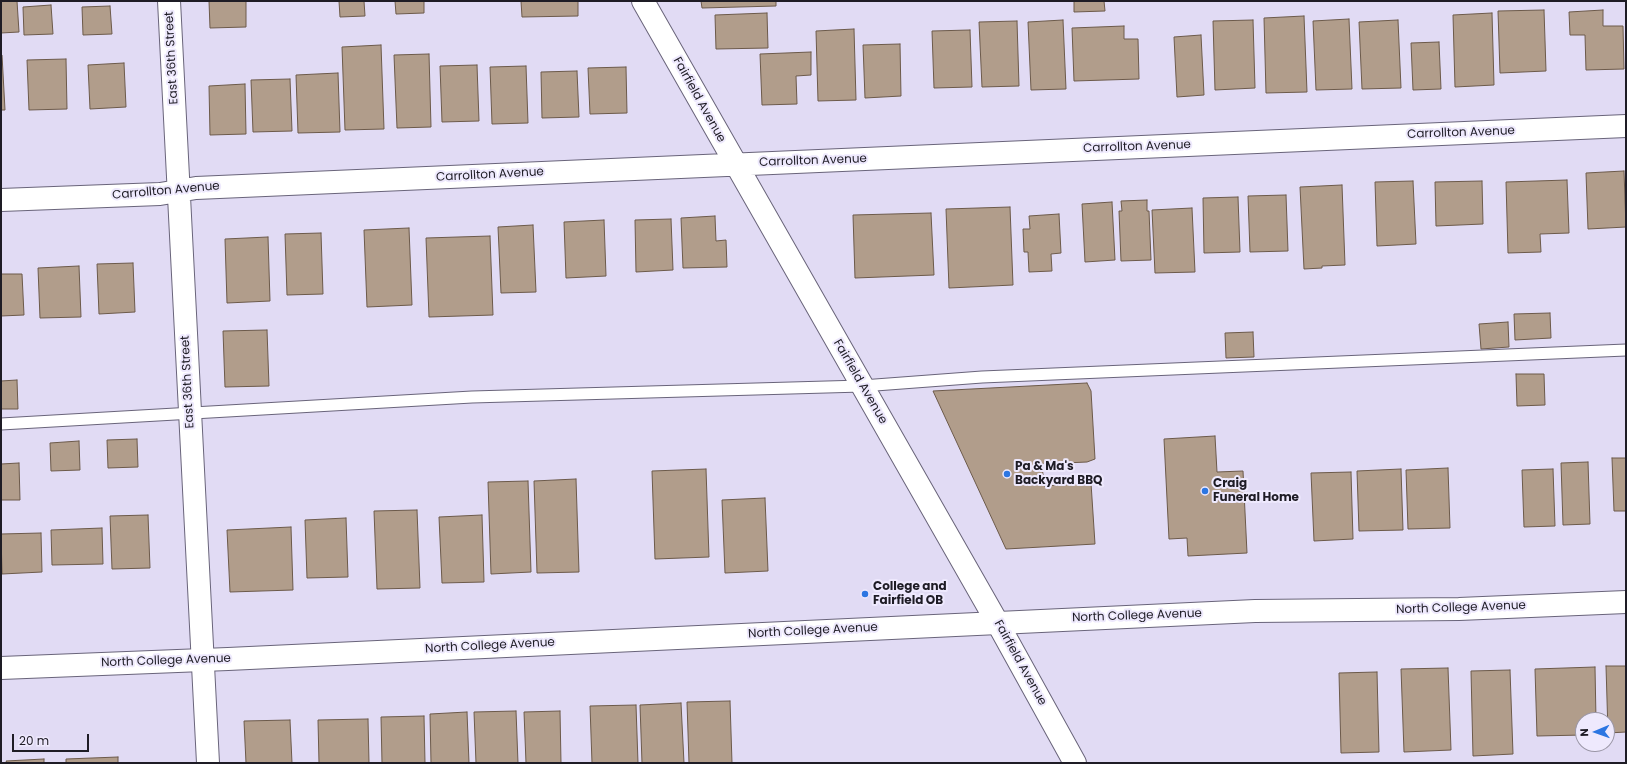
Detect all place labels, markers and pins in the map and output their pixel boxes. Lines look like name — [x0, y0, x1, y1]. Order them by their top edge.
place label: Pa & Ma's Backyard BBQ — [1015, 460, 1103, 488]
marker: Pa & Ma's Backyard BBQ — [1002, 469, 1012, 479]
place label: Craig Funeral Home — [1213, 477, 1299, 505]
marker: Craig Funeral Home — [1200, 486, 1210, 496]
place label: College and Fairfield OB — [873, 580, 947, 608]
marker: College and Fairfield OB — [860, 589, 870, 599]

